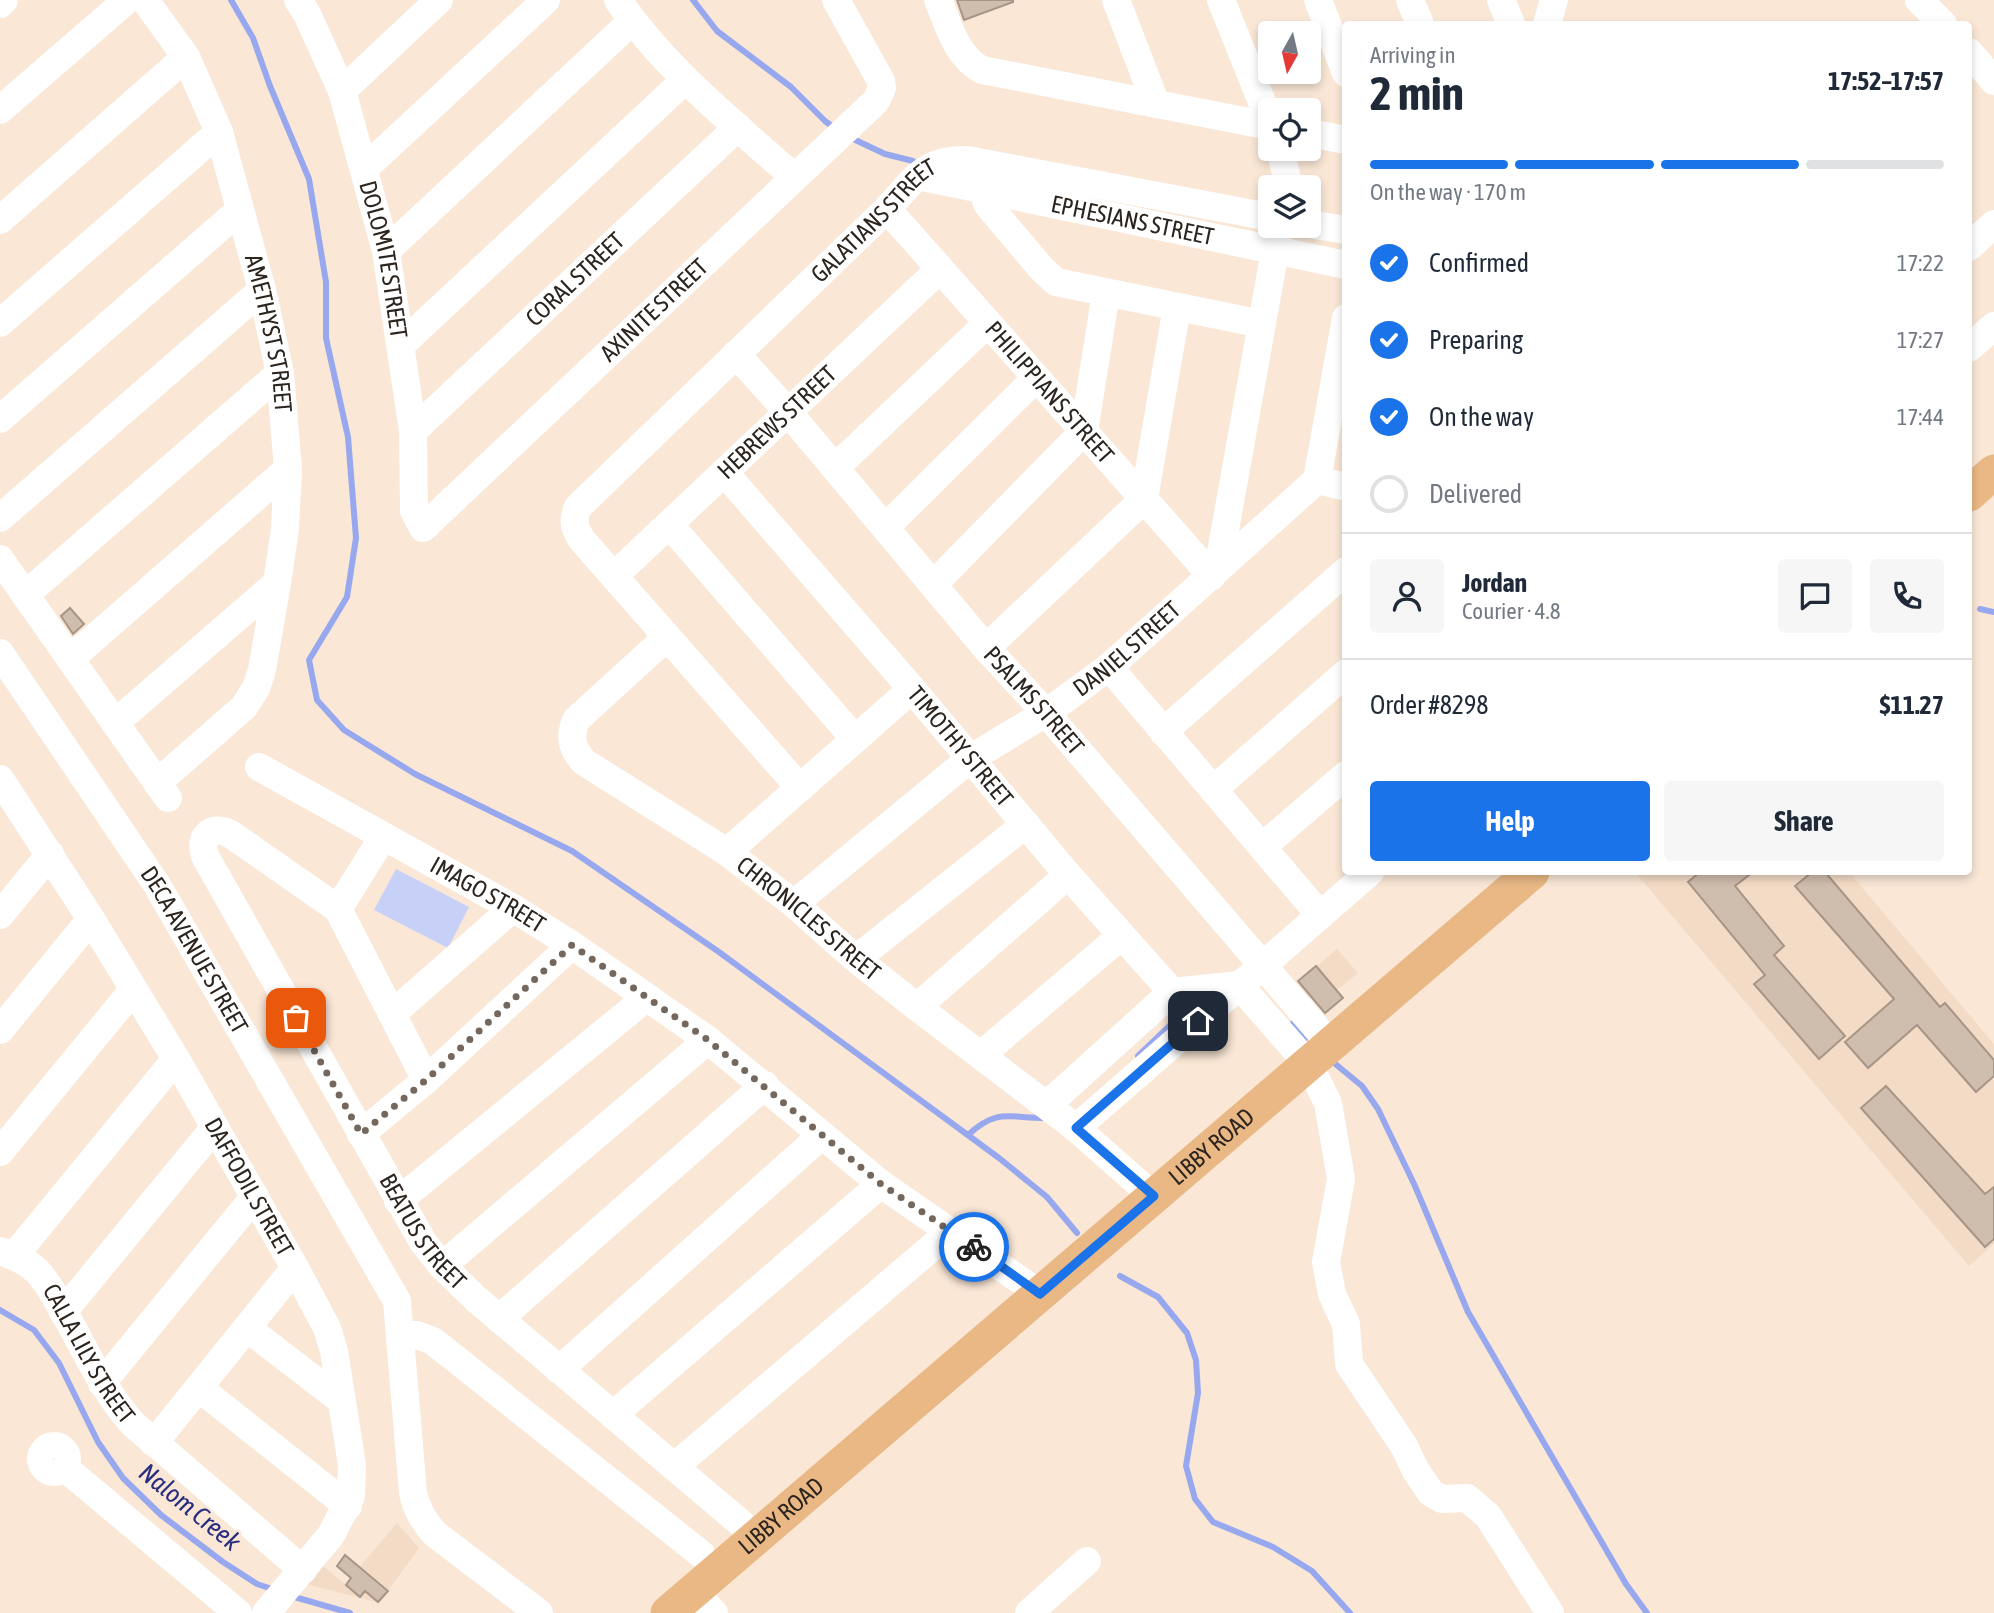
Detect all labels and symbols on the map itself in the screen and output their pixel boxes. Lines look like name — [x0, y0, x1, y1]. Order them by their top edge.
north arrow — [1258, 21, 1321, 84]
street label: GALATIANS STREET — [805, 153, 941, 288]
street label: DOLOMITE STREET — [354, 178, 413, 340]
street label: EPHESIANS STREET — [1049, 190, 1217, 250]
street label: CORAL STREET — [520, 226, 630, 331]
street label: AMETHYST STREET — [240, 251, 297, 414]
street label: AXINITE STREET — [595, 253, 713, 367]
street label: PHILIPPIANS STREET — [980, 316, 1120, 469]
street label: HEBREWS STREET — [712, 360, 842, 484]
street label: DANIEL STREET — [1068, 595, 1186, 702]
street label: PSALMS STREET — [978, 641, 1090, 760]
street label: TIMOTHY STREET — [902, 681, 1019, 812]
street label: IMAGO STREET — [426, 851, 551, 938]
street label: CHRONICLES STREET — [732, 851, 886, 986]
street label: DECA AVENUE STREET — [135, 861, 254, 1038]
pin — [266, 988, 326, 1048]
pin — [1168, 991, 1228, 1051]
street label: LIBBY ROAD — [1163, 1103, 1259, 1190]
street label: DAFFODIL STREET — [199, 1113, 299, 1261]
street label: BEATUS STREET — [374, 1169, 472, 1295]
courier — [939, 1212, 1009, 1282]
street label: CALLA LILY STREET — [38, 1279, 141, 1429]
water label: Nalom Creek — [133, 1457, 247, 1557]
street label: LIBBY ROAD — [733, 1472, 829, 1559]

